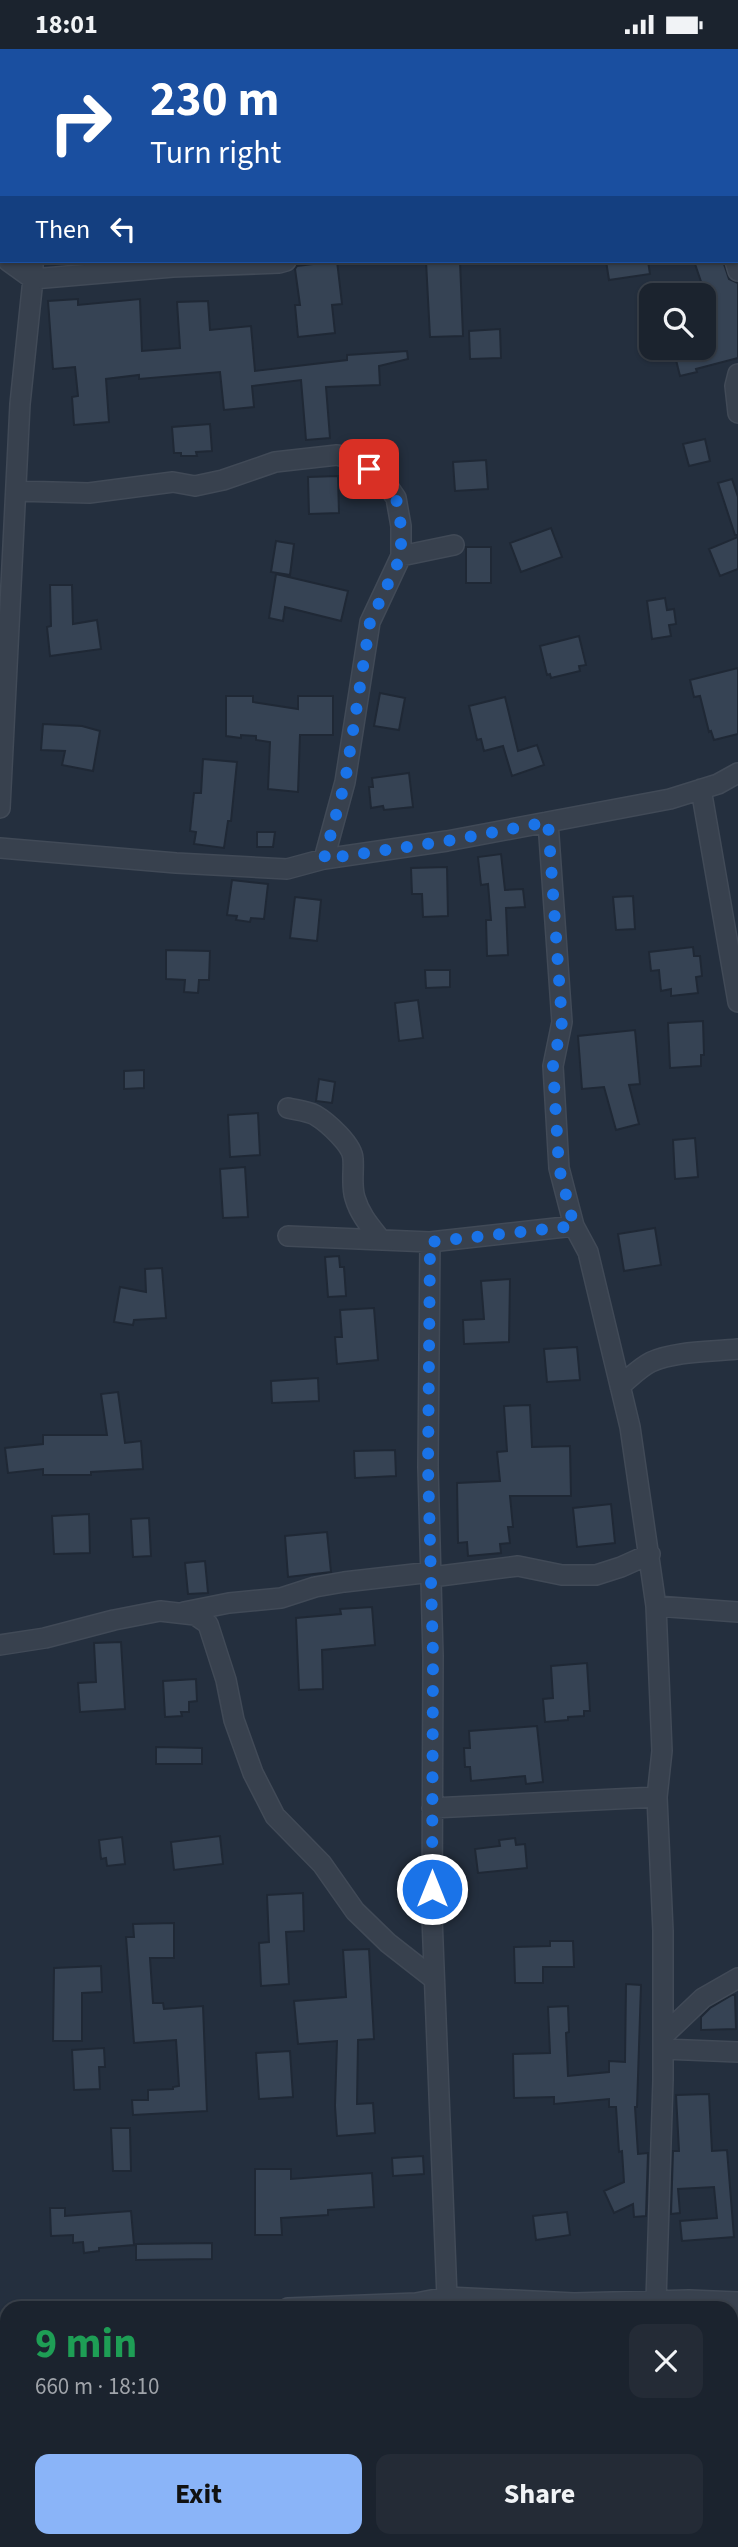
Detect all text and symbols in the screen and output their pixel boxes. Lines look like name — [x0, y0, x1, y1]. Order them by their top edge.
text: 18:01 — [35, 6, 98, 43]
text: 230 m — [150, 65, 279, 135]
icon: right — [35, 77, 126, 168]
text: Turn right — [150, 130, 281, 176]
icon: left — [104, 210, 142, 248]
text: Then — [35, 211, 90, 248]
map controls — [639, 283, 716, 360]
button: search — [639, 283, 716, 360]
pin — [339, 439, 399, 499]
icon: arrive — [350, 450, 388, 488]
position arrow — [395, 1852, 469, 1926]
text: 9 min — [35, 2314, 137, 2374]
button: close — [629, 2324, 703, 2398]
text: 660 m · 18:10 — [35, 2370, 159, 2403]
button: Exit — [35, 2454, 362, 2534]
button: Share — [376, 2454, 703, 2534]

